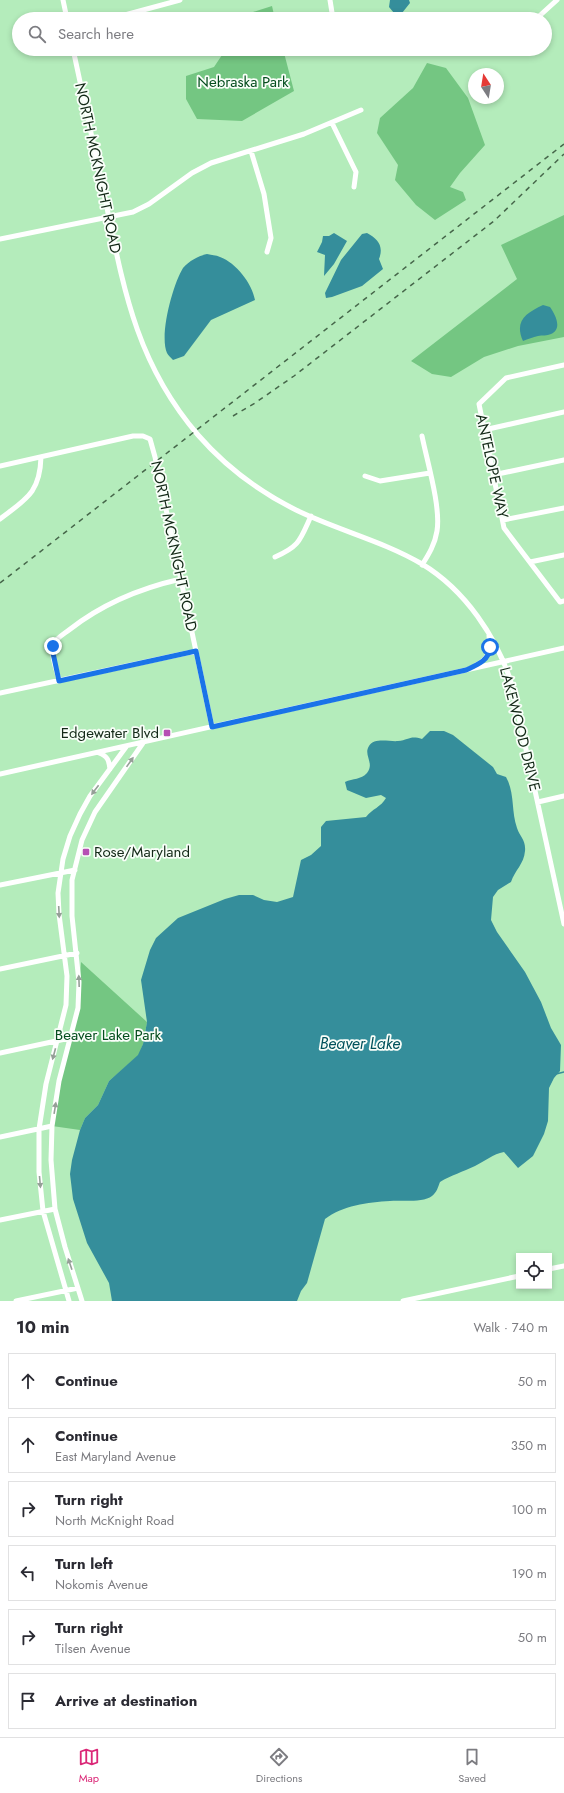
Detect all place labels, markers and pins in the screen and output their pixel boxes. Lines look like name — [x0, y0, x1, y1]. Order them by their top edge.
place label: Edgewater Blvd — [61, 722, 159, 744]
marker: Edgewater Blvd — [162, 728, 172, 738]
place label: Rose/Maryland — [94, 841, 190, 863]
marker: Rose/Maryland — [81, 847, 91, 857]

